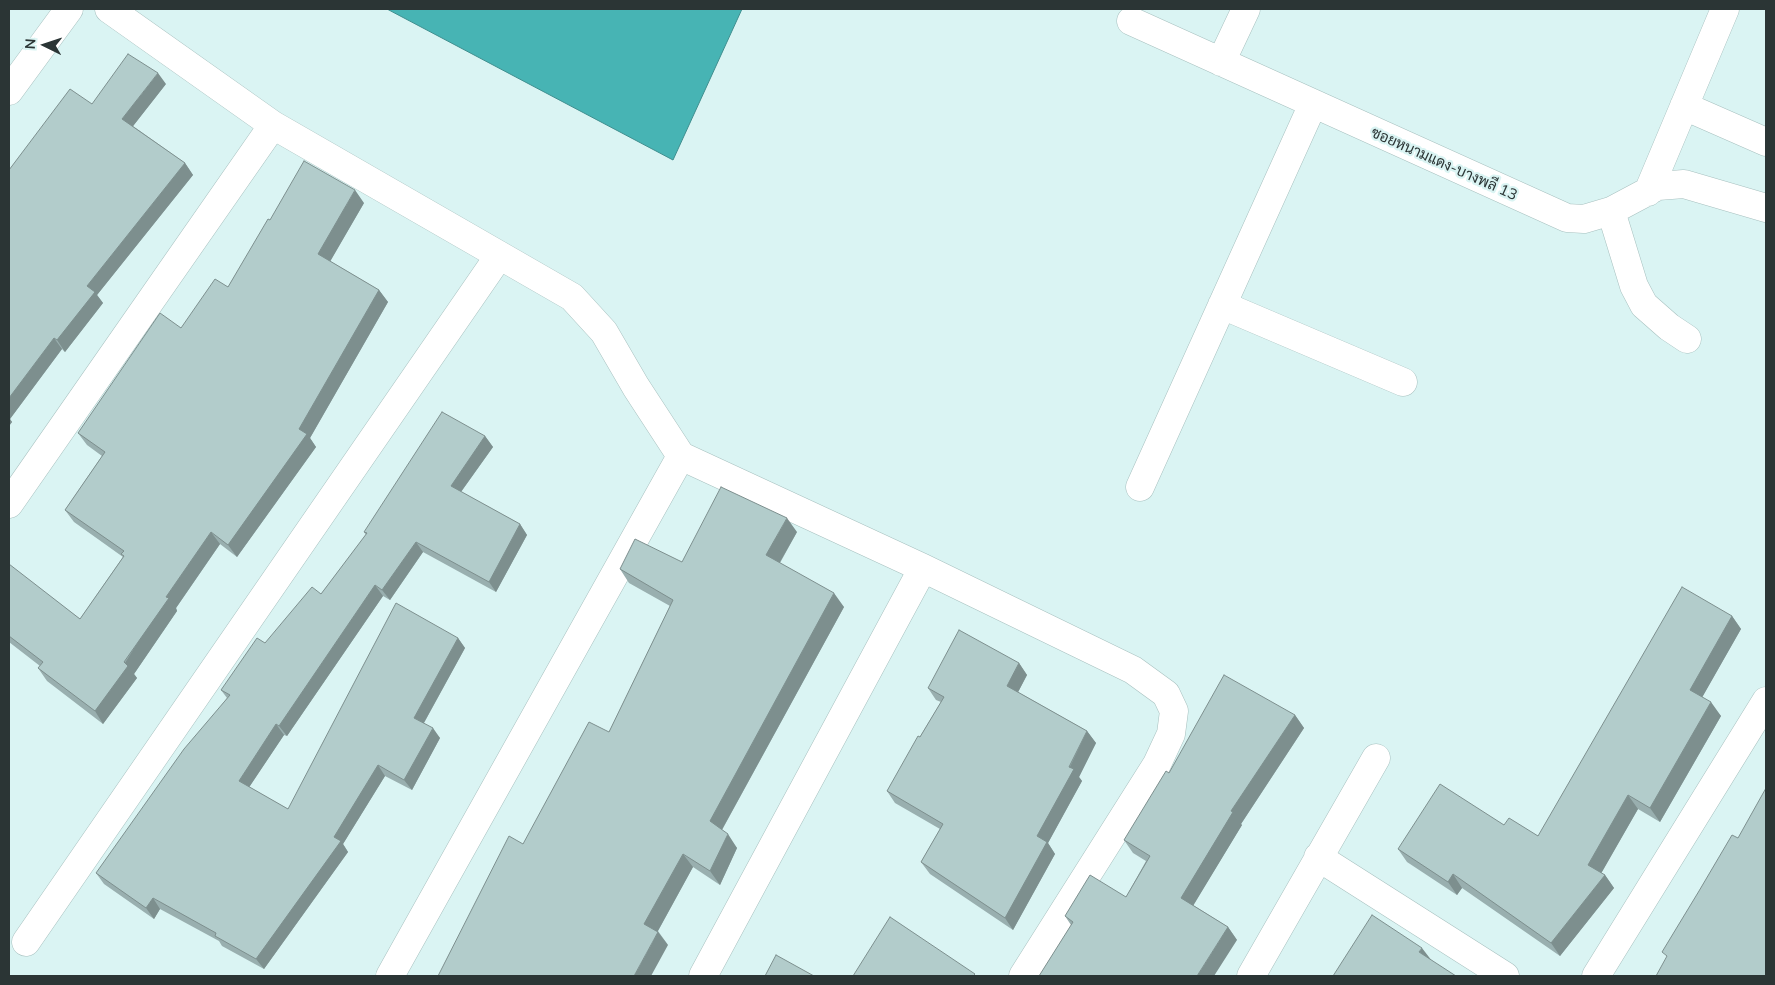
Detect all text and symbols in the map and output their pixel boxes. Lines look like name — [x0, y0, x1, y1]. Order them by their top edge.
north arrow — [20, 20, 70, 70]
text: N — [21, 38, 39, 50]
street label: ซอยหนามแดง-บางพลี 13 — [1368, 124, 1520, 204]

